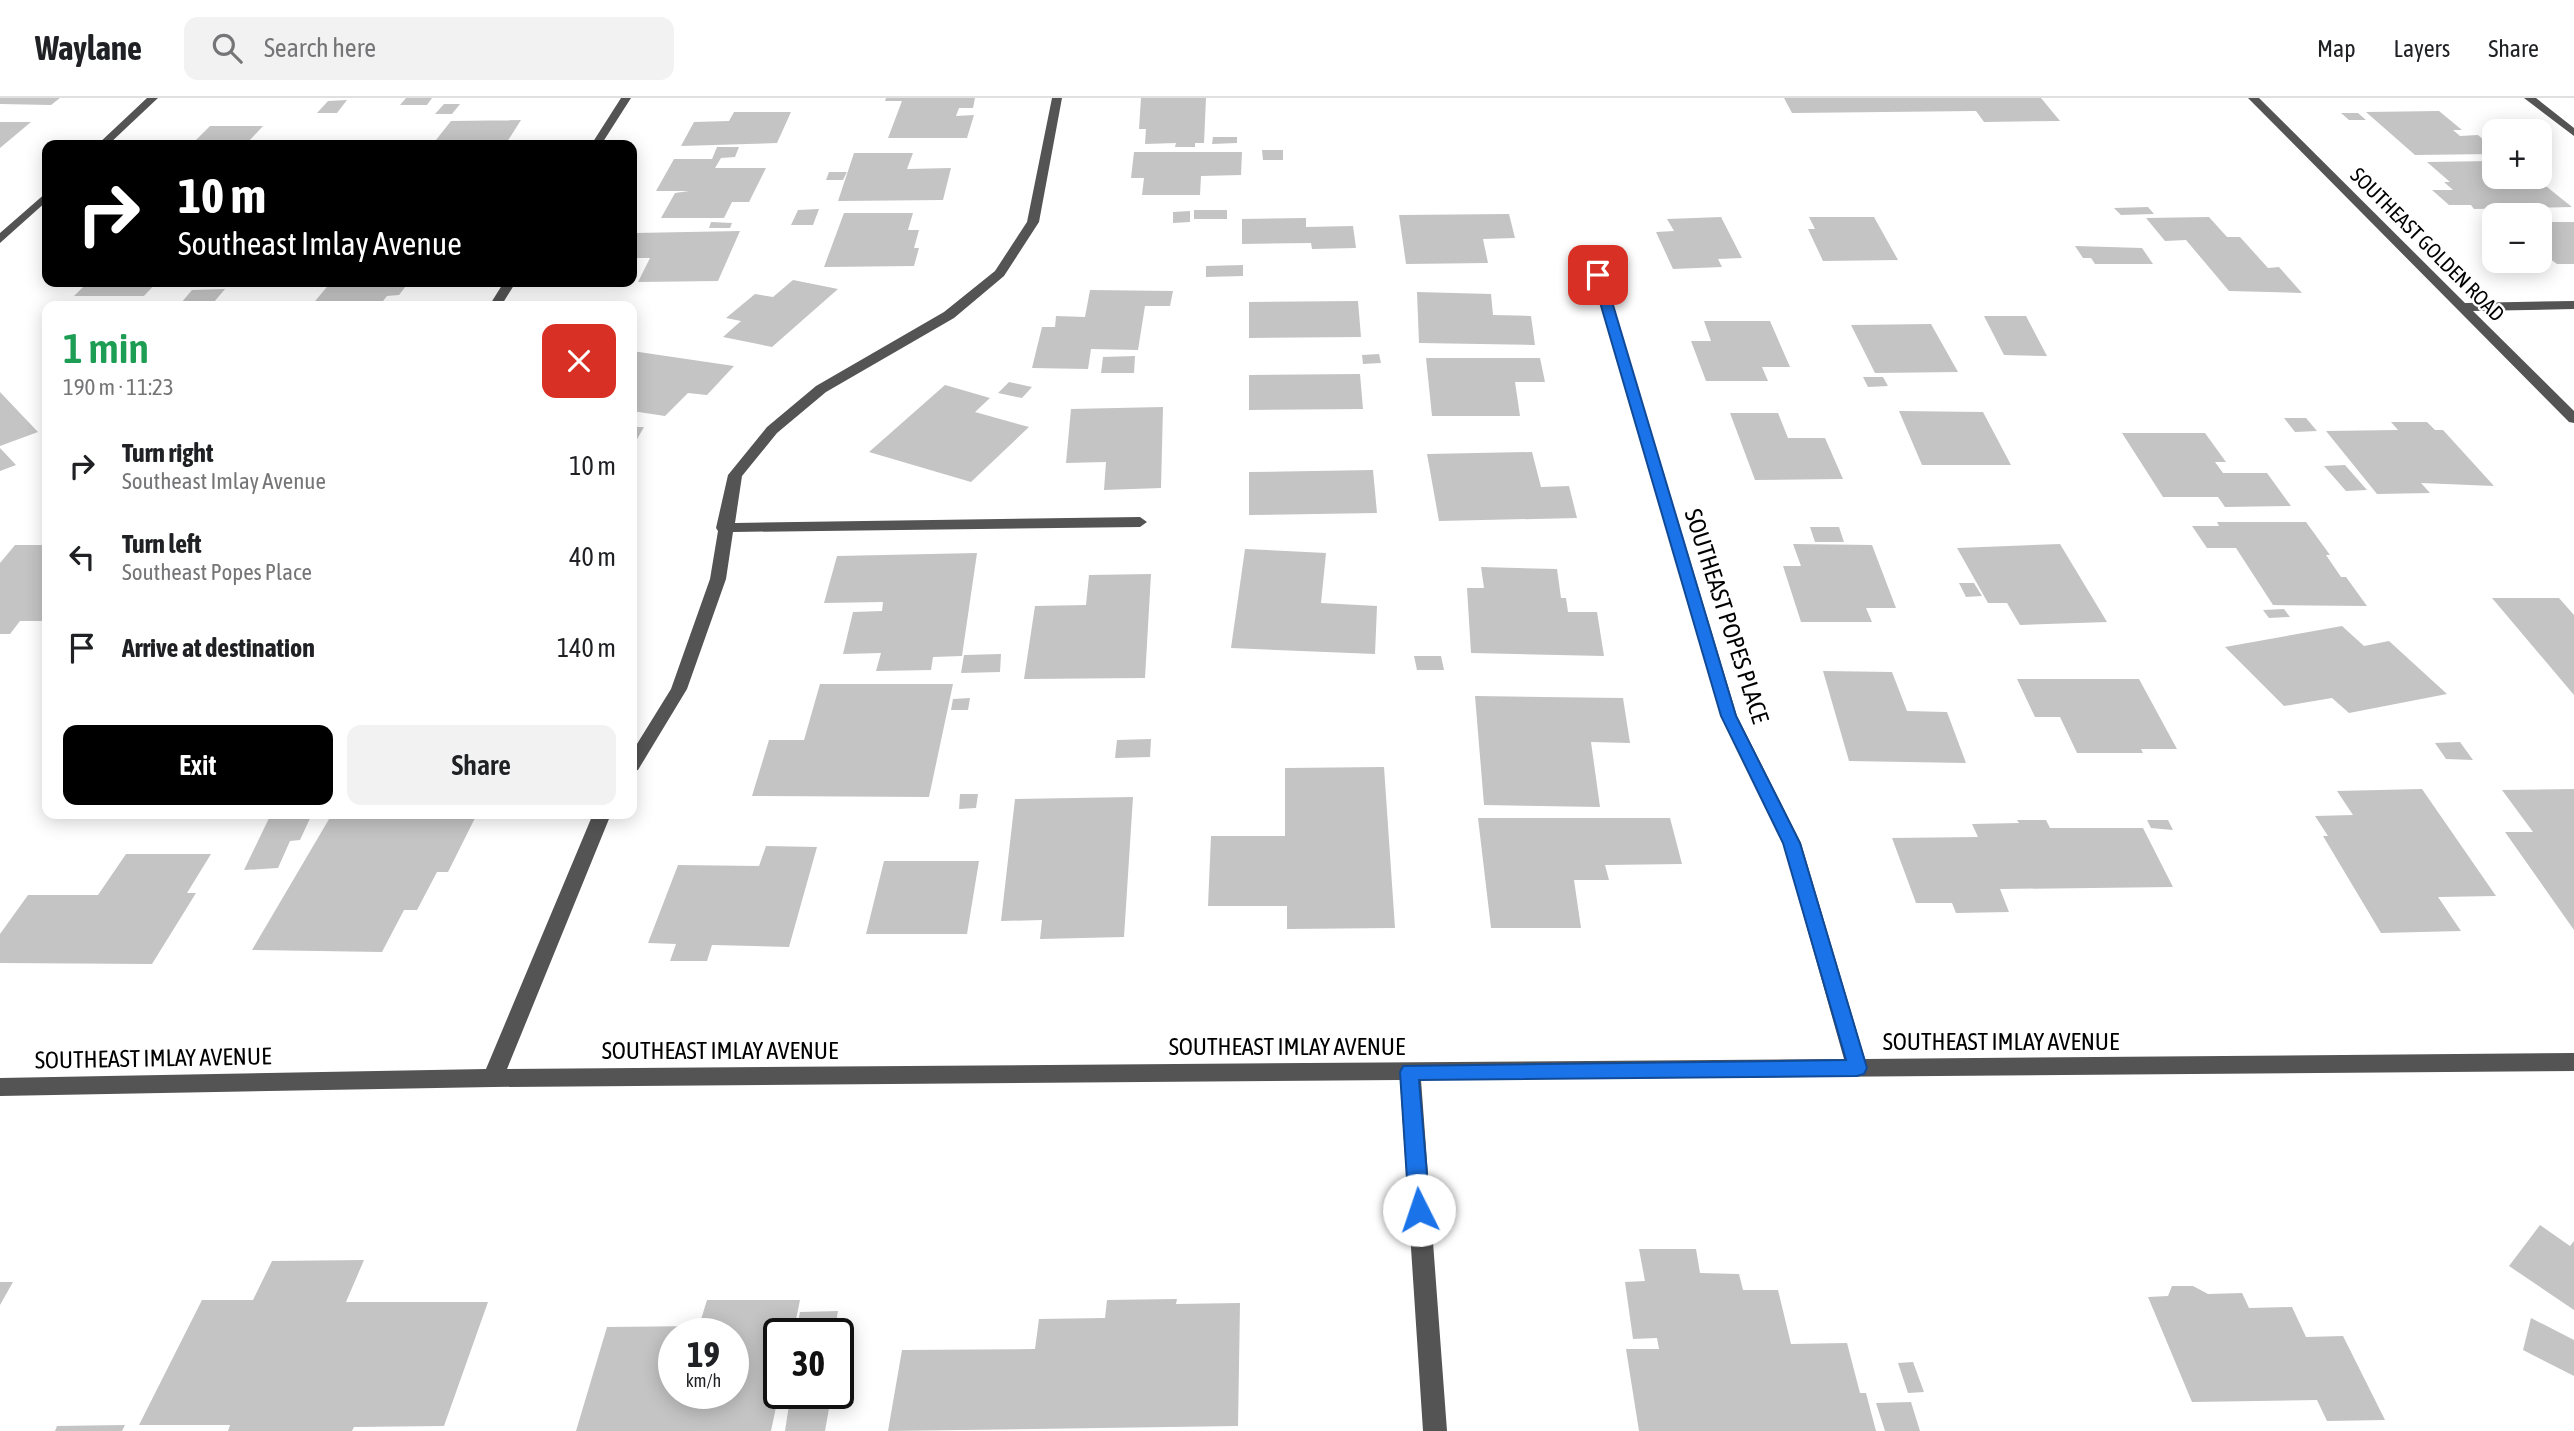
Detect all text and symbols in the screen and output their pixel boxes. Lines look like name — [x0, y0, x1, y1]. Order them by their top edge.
search box — [184, 17, 674, 80]
text: Waylane — [35, 29, 142, 67]
icon: search — [208, 29, 246, 67]
text: Search here — [264, 33, 376, 63]
text: Map — [2317, 35, 2356, 62]
text: Layers — [2394, 35, 2450, 62]
text: Share — [2488, 35, 2539, 62]
map controls — [2482, 119, 2552, 273]
button: + — [2482, 119, 2552, 189]
street label: SOUTHEAST GOLDEN ROAD — [2346, 162, 2510, 326]
text: 10 m — [178, 167, 266, 223]
icon: right — [63, 168, 154, 259]
button: − — [2482, 203, 2552, 273]
text: Southeast Imlay Avenue — [178, 225, 462, 262]
pin — [1568, 245, 1628, 305]
icon: arrive — [1579, 256, 1617, 294]
text: 1 min — [63, 324, 149, 372]
button: close — [542, 324, 616, 398]
text: 190 m · 11:23 — [63, 374, 174, 400]
text: Turn right — [122, 438, 213, 468]
icon: right — [63, 447, 101, 485]
text: 10 m — [569, 451, 616, 481]
text: Southeast Imlay Avenue — [122, 468, 326, 494]
street label: SOUTHEAST POPES PLACE — [1680, 506, 1774, 726]
text: Turn left — [122, 529, 202, 559]
icon: left — [63, 538, 101, 576]
text: 40 m — [569, 542, 616, 572]
text: Southeast Popes Place — [122, 559, 312, 585]
icon: arrive — [63, 629, 101, 667]
text: Arrive at destination — [122, 633, 315, 663]
text: 140 m — [557, 633, 616, 663]
button: Exit — [63, 725, 333, 805]
button: Share — [347, 725, 616, 805]
street label: SOUTHEAST IMLAY AVENUE — [1883, 1028, 2119, 1055]
street label: SOUTHEAST IMLAY AVENUE — [1169, 1033, 1405, 1060]
street label: SOUTHEAST IMLAY AVENUE — [602, 1037, 838, 1064]
street label: SOUTHEAST IMLAY AVENUE — [35, 1042, 271, 1074]
position arrow — [1382, 1173, 1456, 1247]
speed limit sign: 30 — [763, 1318, 854, 1409]
text: 19 — [687, 1334, 720, 1374]
text: km/h — [686, 1370, 721, 1391]

